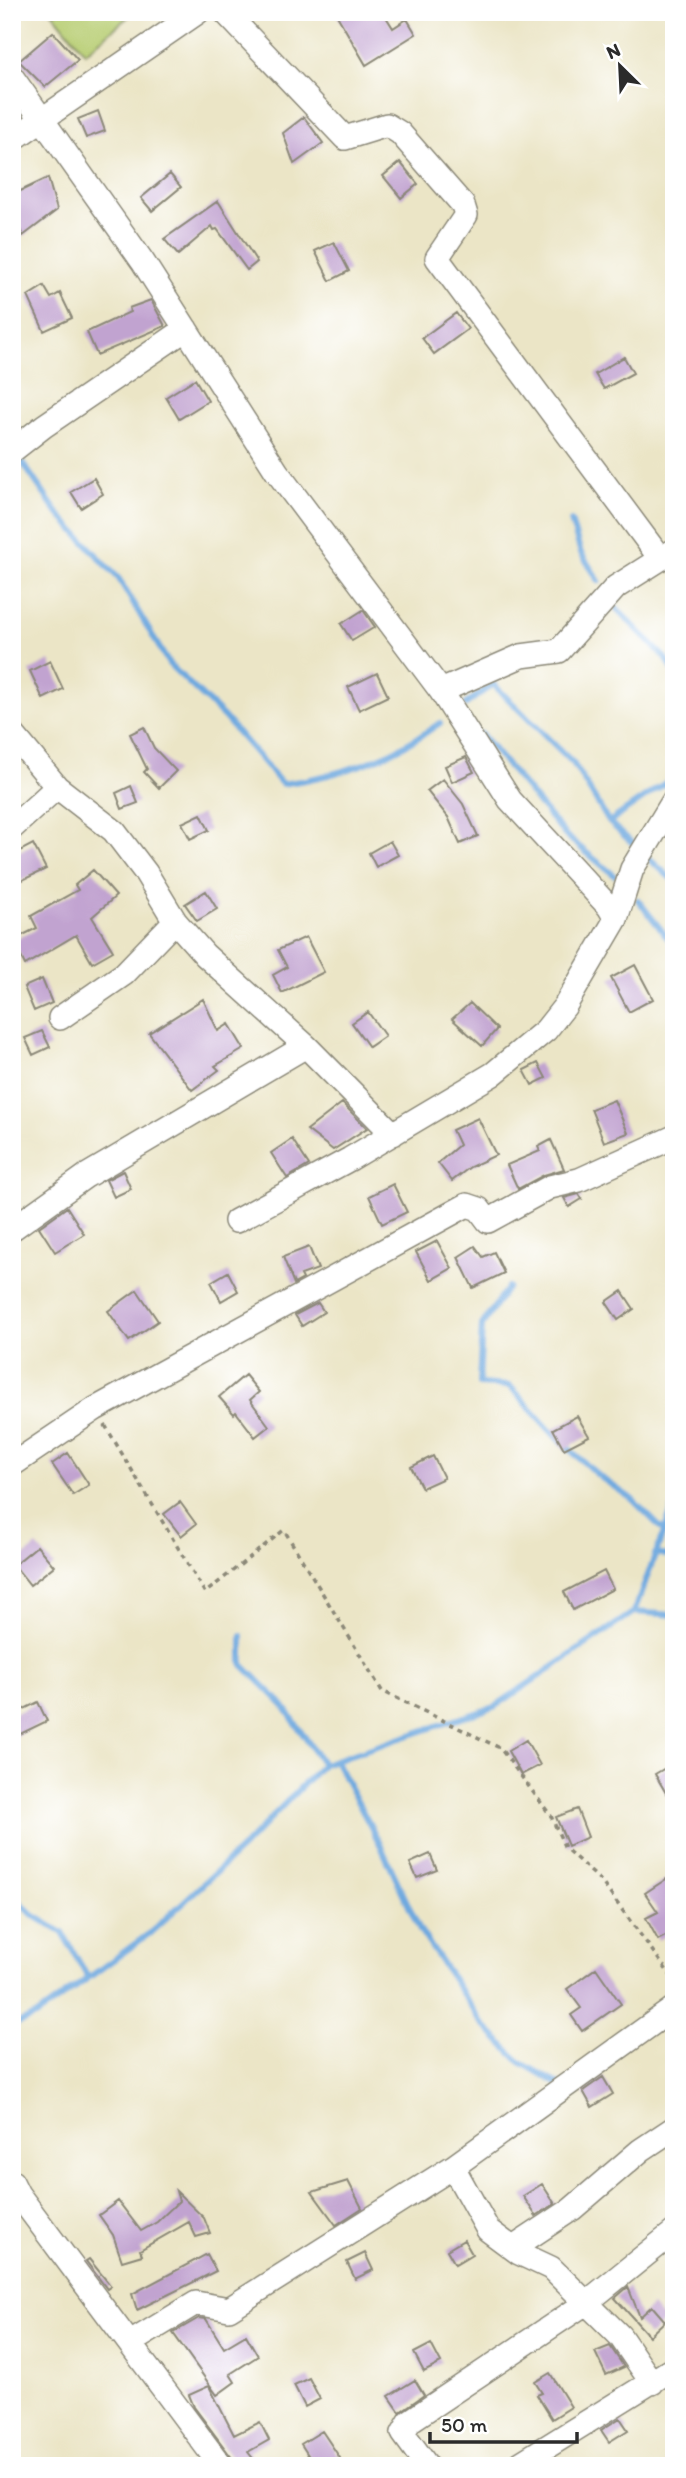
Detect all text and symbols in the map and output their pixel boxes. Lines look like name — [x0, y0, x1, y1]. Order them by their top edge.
north arrow — [584, 32, 654, 102]
text: N — [603, 38, 624, 64]
scale bar — [430, 2401, 578, 2445]
text: 50 m — [441, 2412, 488, 2437]

